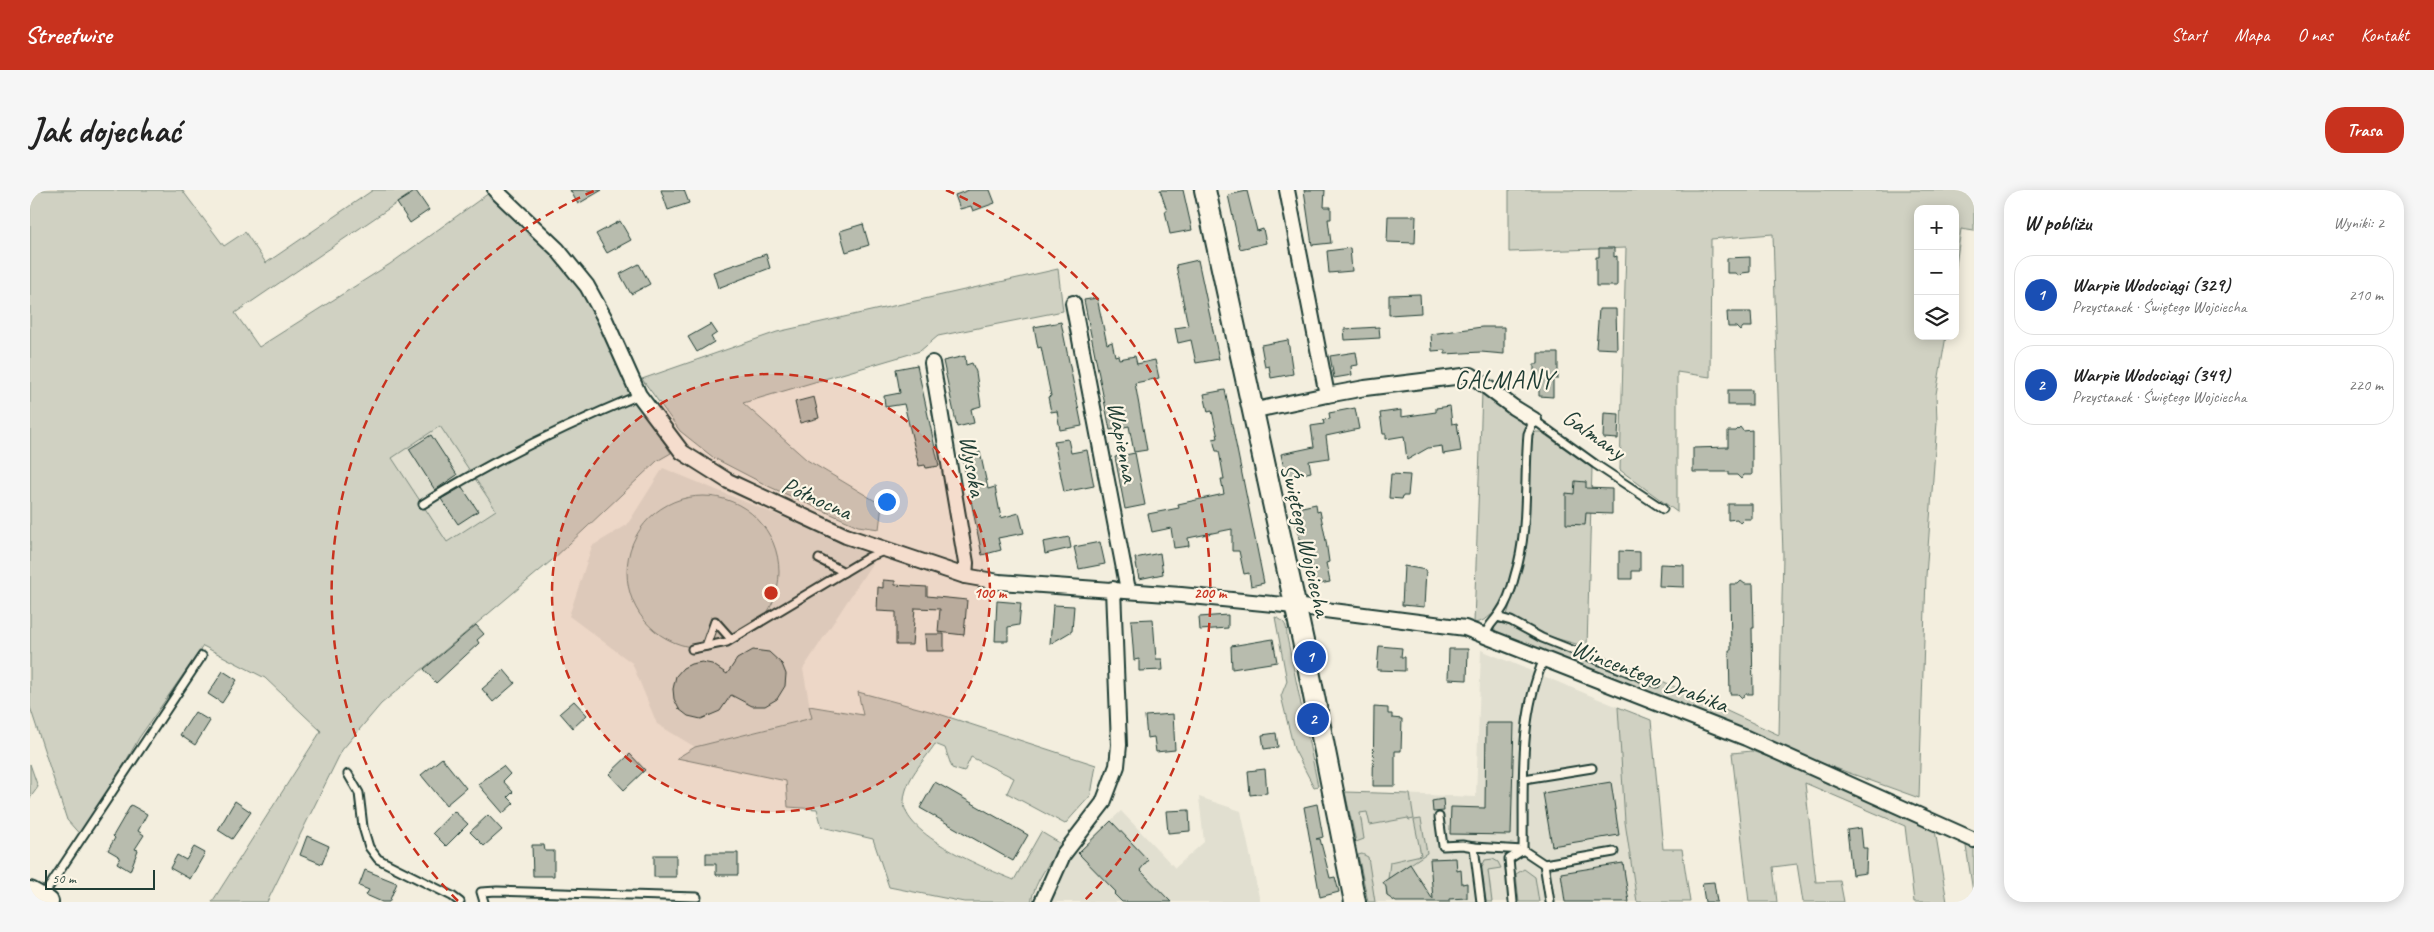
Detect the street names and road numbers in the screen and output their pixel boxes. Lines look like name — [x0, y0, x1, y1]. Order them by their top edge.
street label: Wapienna — [1101, 399, 1146, 486]
street label: Galmany — [1557, 402, 1633, 467]
street label: Wysoka — [953, 433, 993, 500]
street label: Świętego Wojciecha — [1274, 461, 1339, 621]
street label: Północna — [777, 469, 858, 527]
street label: Wincentego Drabika — [1568, 632, 1734, 720]

